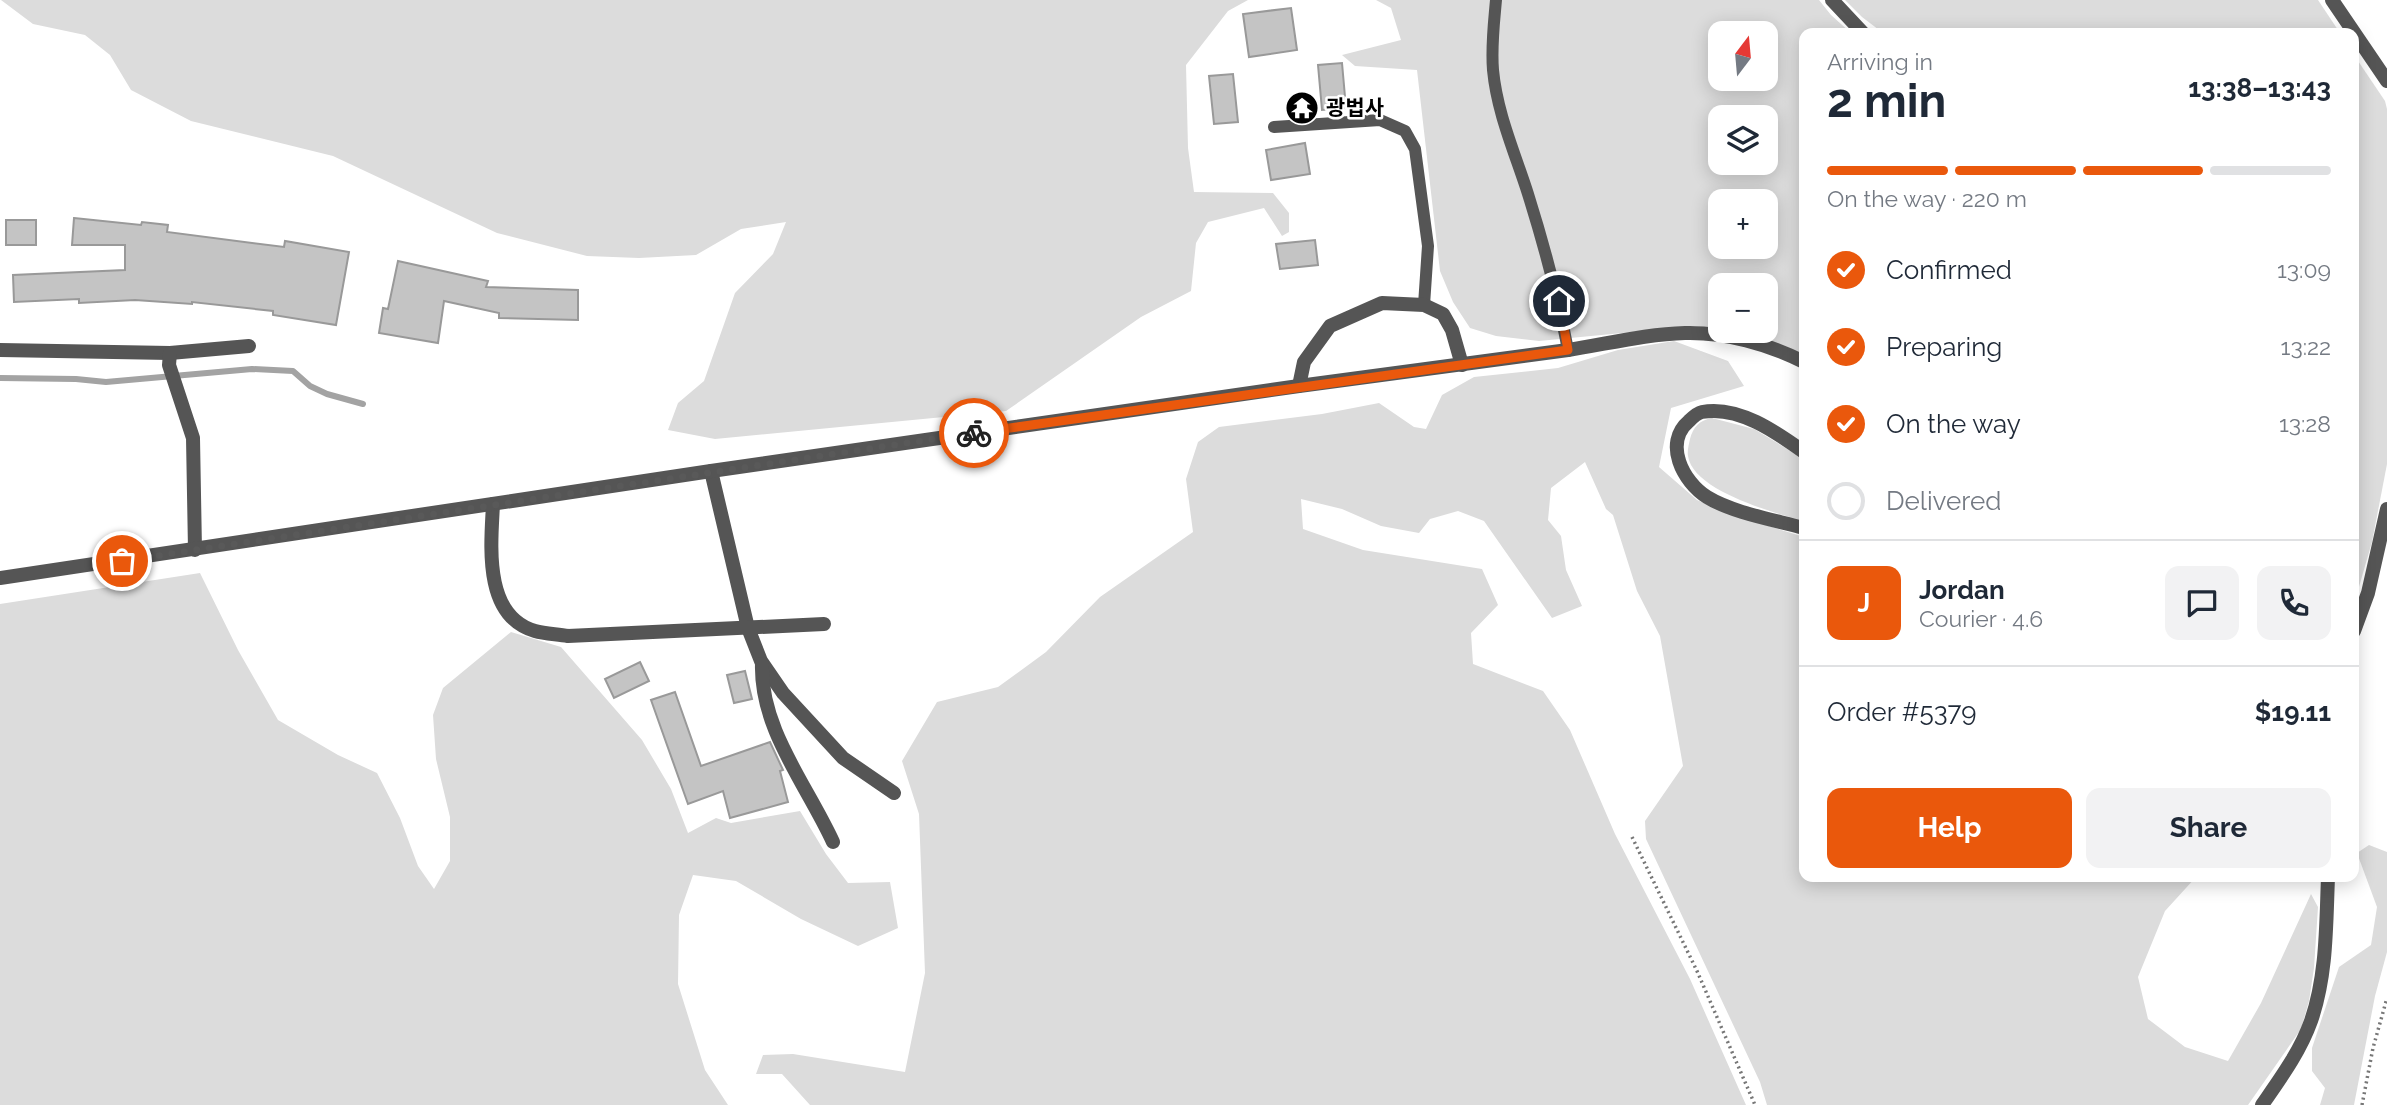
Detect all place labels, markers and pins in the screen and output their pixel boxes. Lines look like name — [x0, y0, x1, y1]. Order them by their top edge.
temple icon: 광법사 — [1283, 89, 1321, 127]
place label: 광법사 — [1326, 95, 1384, 120]
pin — [1529, 271, 1589, 331]
pin — [92, 531, 152, 591]

